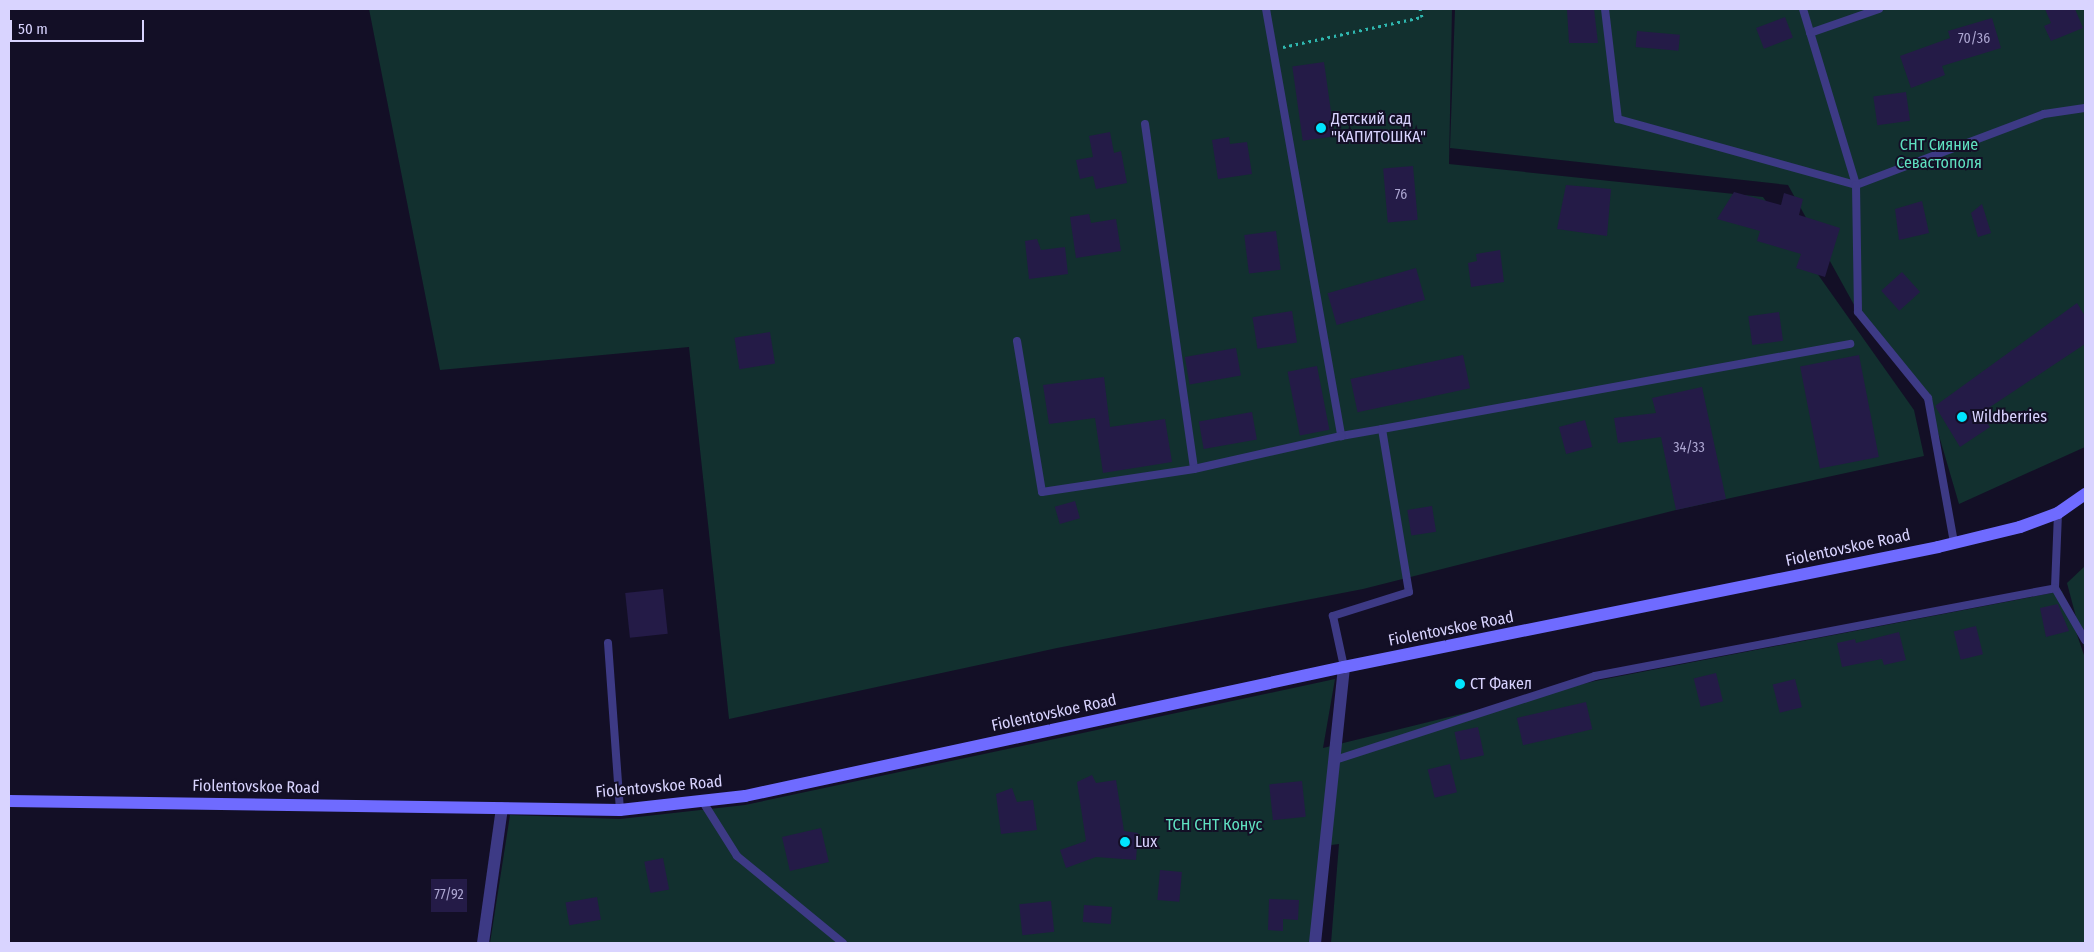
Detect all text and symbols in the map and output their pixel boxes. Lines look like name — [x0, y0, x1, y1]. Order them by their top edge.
scale bar — [12, 10, 146, 42]
text: 50 m — [18, 20, 48, 38]
house number: 70/36 — [1958, 31, 1990, 47]
place label: Детский сад "КАПИТОШКА" — [1331, 109, 1426, 147]
marker: Детский сад "КАПИТОШКА" — [1315, 122, 1327, 134]
park label: СНТ Сияние Севастополя — [1896, 135, 1982, 173]
house number: 76 — [1395, 187, 1407, 203]
place label: Wildberries — [1972, 407, 2047, 427]
marker: Wildberries — [1956, 411, 1968, 423]
house number: 34/33 — [1673, 440, 1705, 456]
street label: Fiolentovskoe Road — [1784, 525, 1912, 571]
street label: Fiolentovskoe Road — [1387, 607, 1515, 651]
place label: СТ Факел — [1470, 674, 1532, 694]
marker: СТ Факел — [1454, 678, 1466, 690]
street label: Fiolentovskoe Road — [990, 690, 1118, 736]
street label: Fiolentovskoe Road — [595, 772, 723, 802]
street label: Fiolentovskoe Road — [192, 776, 320, 798]
park label: ТСН СНТ Конус — [1166, 815, 1262, 835]
place label: Lux — [1135, 832, 1157, 852]
marker: Lux — [1119, 836, 1131, 848]
house number: 77/92 — [434, 887, 464, 903]

